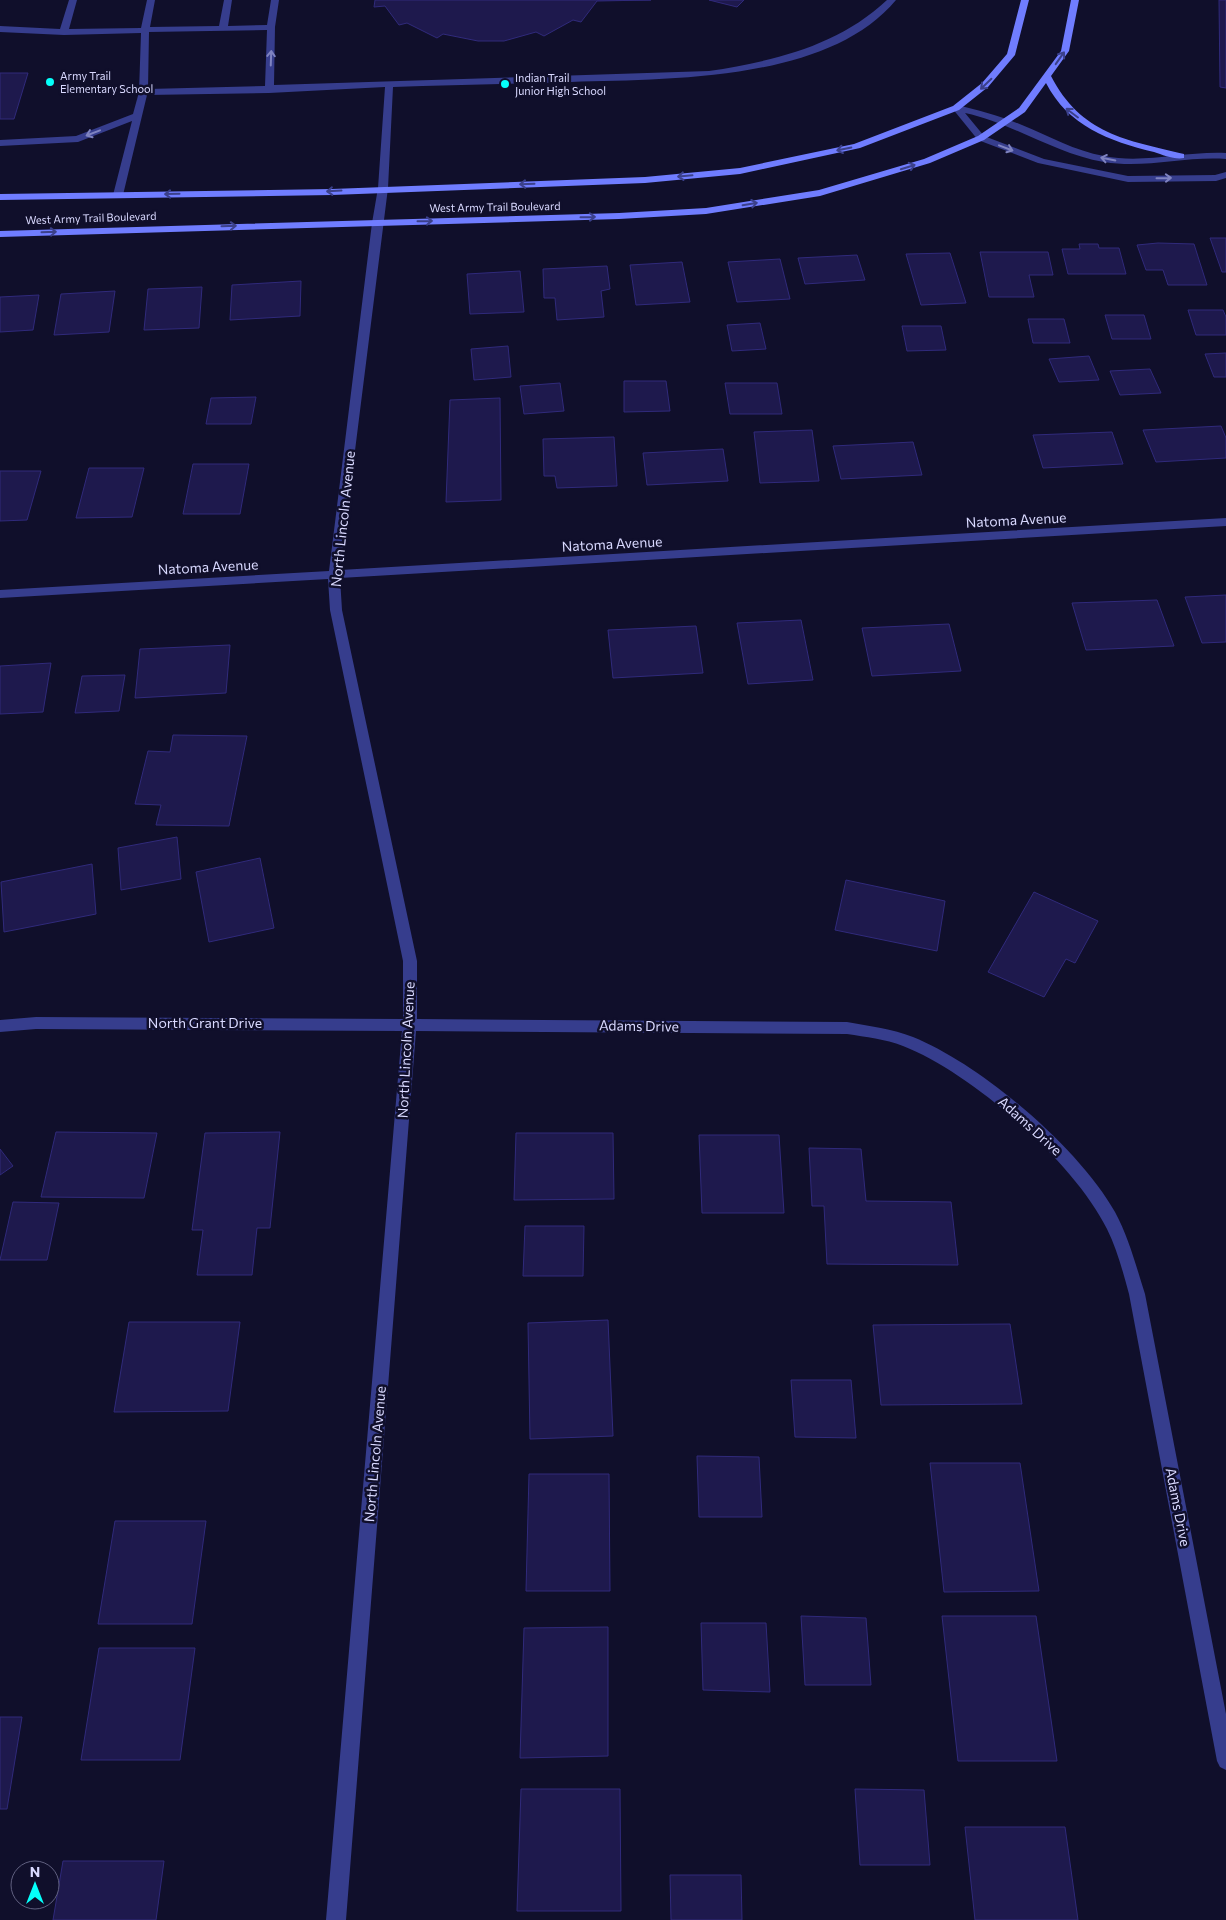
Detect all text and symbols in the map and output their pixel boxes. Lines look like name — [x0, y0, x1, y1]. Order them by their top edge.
one-way arrow — [266, 51, 275, 67]
one-way arrow — [1055, 51, 1065, 65]
place label: Army Trail Elementary School — [60, 69, 153, 95]
place label: Indian Trail Junior High School — [515, 71, 606, 98]
marker: Army Trail Elementary School — [44, 76, 56, 88]
one-way arrow — [980, 77, 992, 89]
marker: Indian Trail Junior High School — [499, 78, 511, 90]
one-way arrow — [1065, 108, 1079, 118]
one-way arrow — [86, 129, 101, 138]
one-way arrow — [997, 144, 1013, 153]
one-way arrow — [837, 145, 853, 154]
one-way arrow — [1100, 154, 1116, 164]
one-way arrow — [899, 161, 915, 171]
one-way arrow — [677, 171, 693, 181]
one-way arrow — [1156, 173, 1172, 183]
one-way arrow — [519, 179, 535, 188]
one-way arrow — [327, 187, 343, 196]
one-way arrow — [164, 189, 180, 199]
one-way arrow — [741, 198, 757, 208]
street label: West Army Trail Boulevard — [429, 199, 561, 214]
street label: West Army Trail Boulevard — [25, 209, 157, 226]
one-way arrow — [580, 212, 596, 222]
one-way arrow — [417, 216, 433, 226]
one-way arrow — [220, 221, 236, 231]
one-way arrow — [40, 228, 56, 237]
street label: North Lincoln Avenue — [327, 450, 358, 588]
street label: Natoma Avenue — [965, 508, 1067, 531]
street label: Natoma Avenue — [561, 532, 663, 555]
street label: Natoma Avenue — [157, 555, 259, 578]
street label: North Lincoln Avenue — [393, 981, 418, 1119]
street label: North Grant Drive — [148, 1014, 262, 1031]
street label: Adams Drive — [599, 1016, 679, 1035]
street label: Adams Drive — [995, 1093, 1066, 1159]
street label: North Lincoln Avenue — [360, 1385, 389, 1523]
street label: Adams Drive — [1163, 1466, 1194, 1548]
north arrow — [10, 1860, 60, 1910]
text: N — [30, 1863, 40, 1880]

